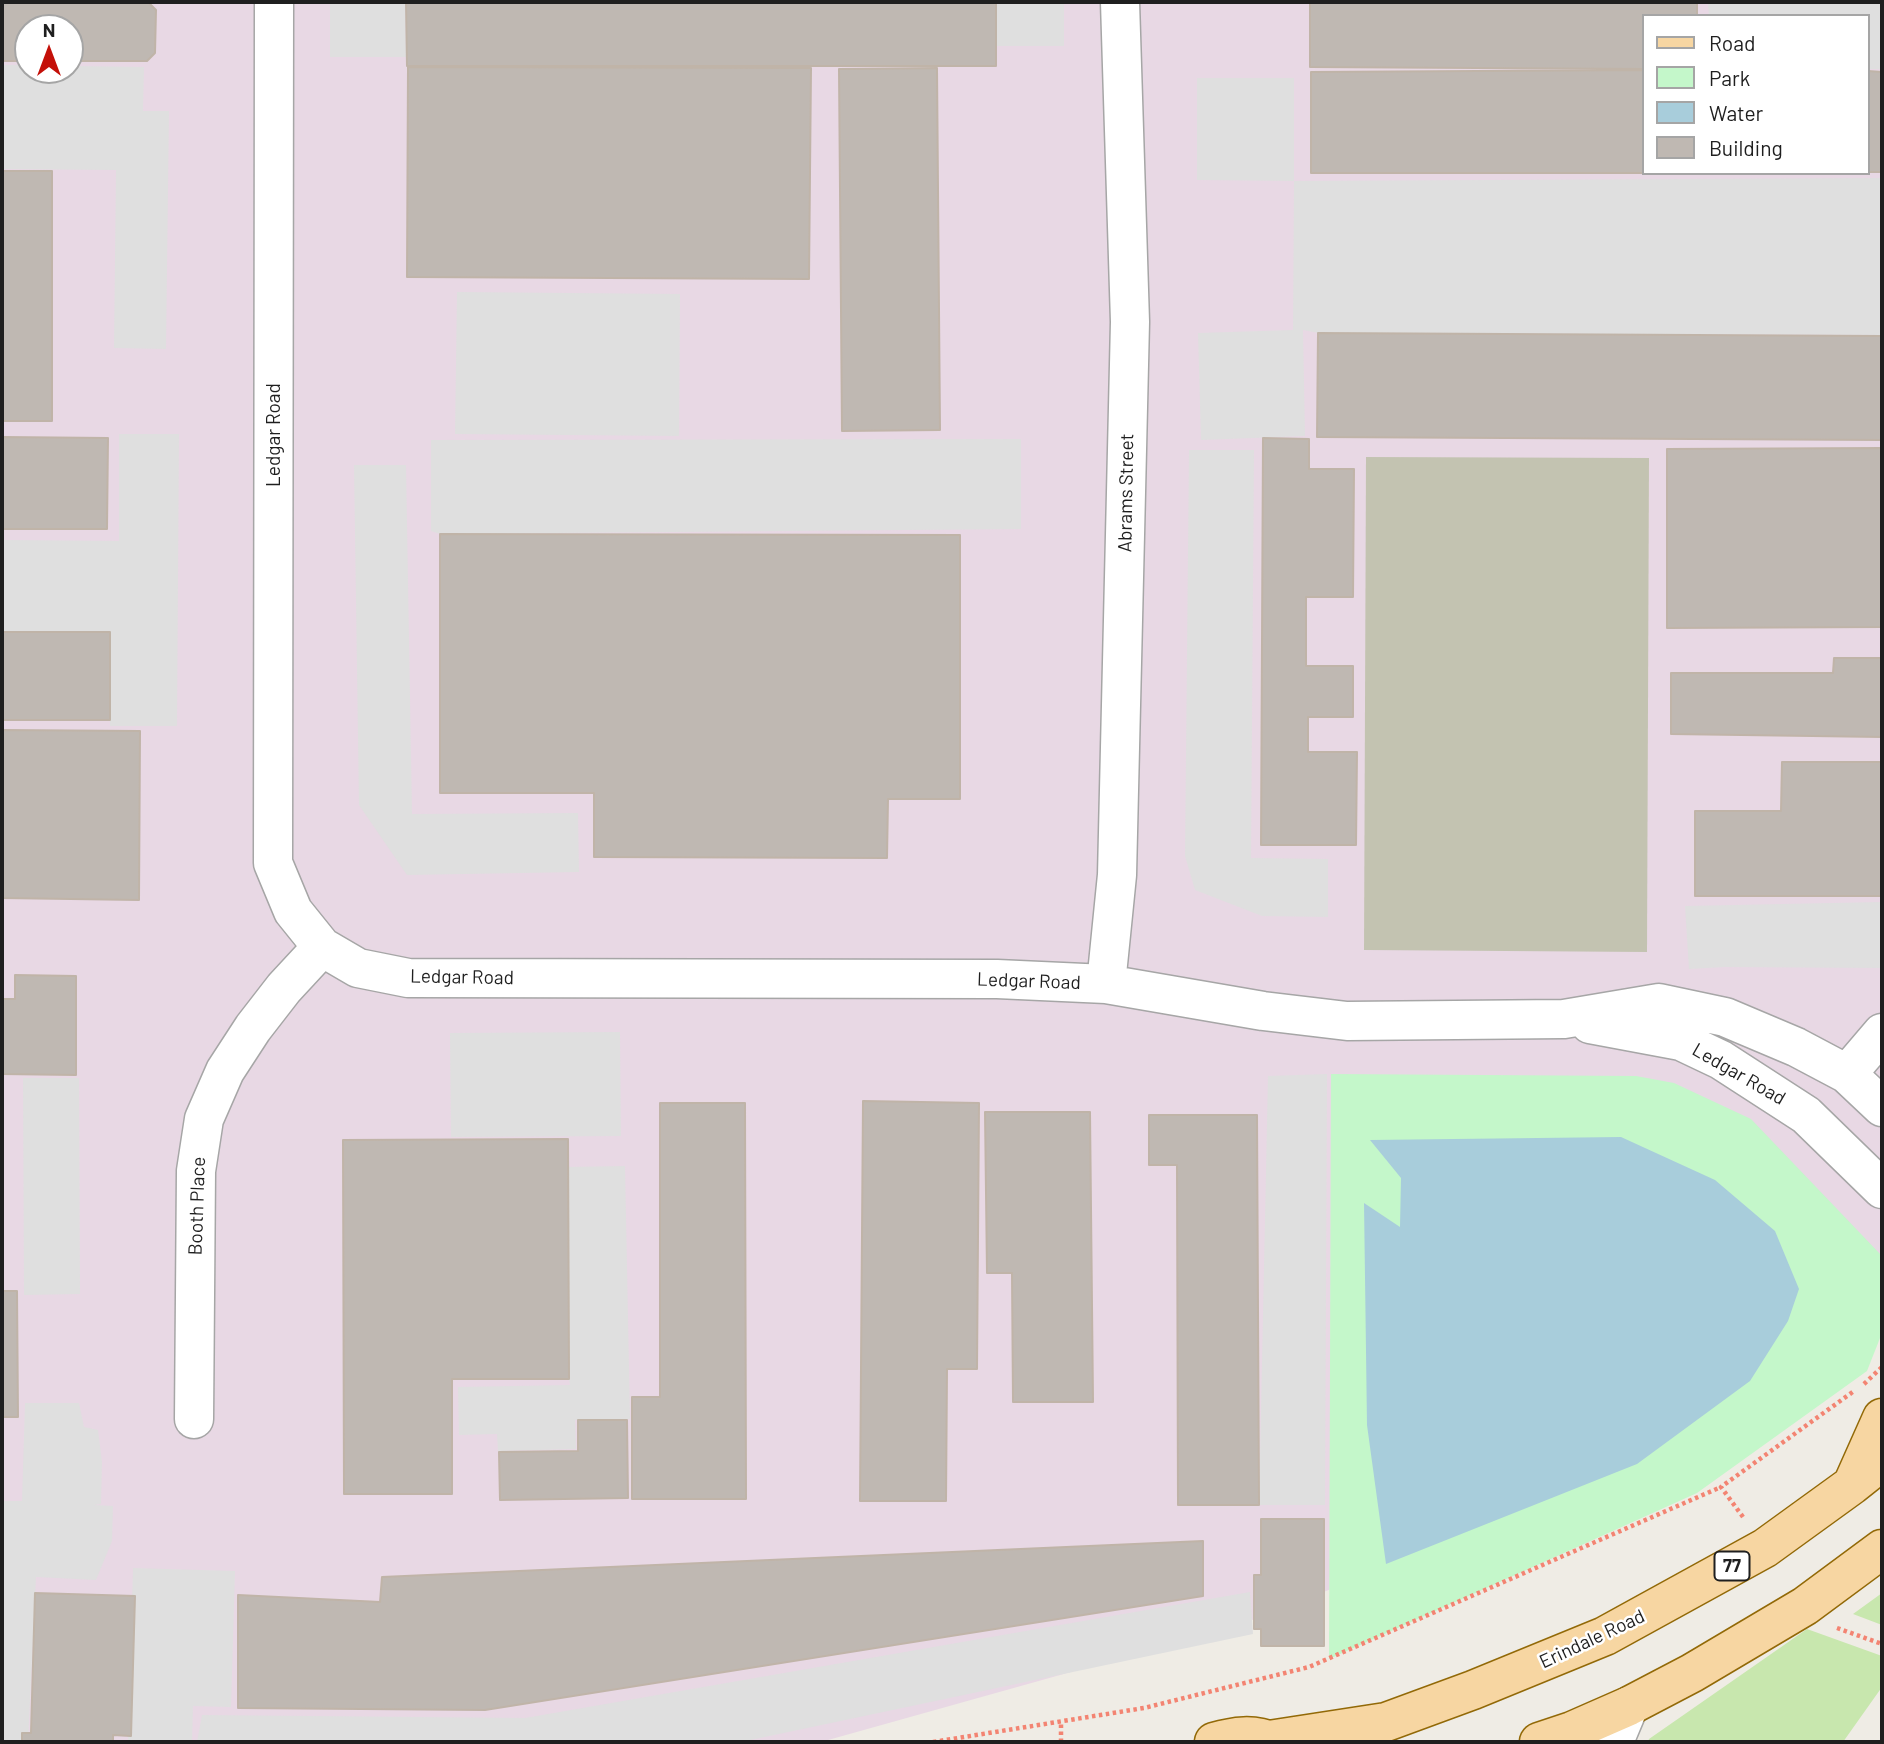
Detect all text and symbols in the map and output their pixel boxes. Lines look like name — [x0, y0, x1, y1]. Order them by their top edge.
north arrow — [14, 14, 84, 84]
legend — [1643, 14, 1870, 175]
text: N — [43, 18, 55, 41]
text: Road — [1709, 30, 1755, 55]
text: Park — [1709, 65, 1750, 90]
text: Water — [1709, 100, 1763, 125]
text: Building — [1709, 135, 1783, 160]
street label: Ledgar Road — [263, 383, 285, 487]
street label: Abrams Street — [1114, 433, 1138, 553]
street label: Ledgar Road — [410, 965, 514, 989]
street label: Ledgar Road — [977, 968, 1081, 994]
street label: Ledgar Road — [1688, 1038, 1790, 1110]
street label: Booth Place — [184, 1156, 210, 1256]
road number: 77 — [1714, 1552, 1750, 1581]
street label: Erindale Road — [1536, 1605, 1648, 1673]

